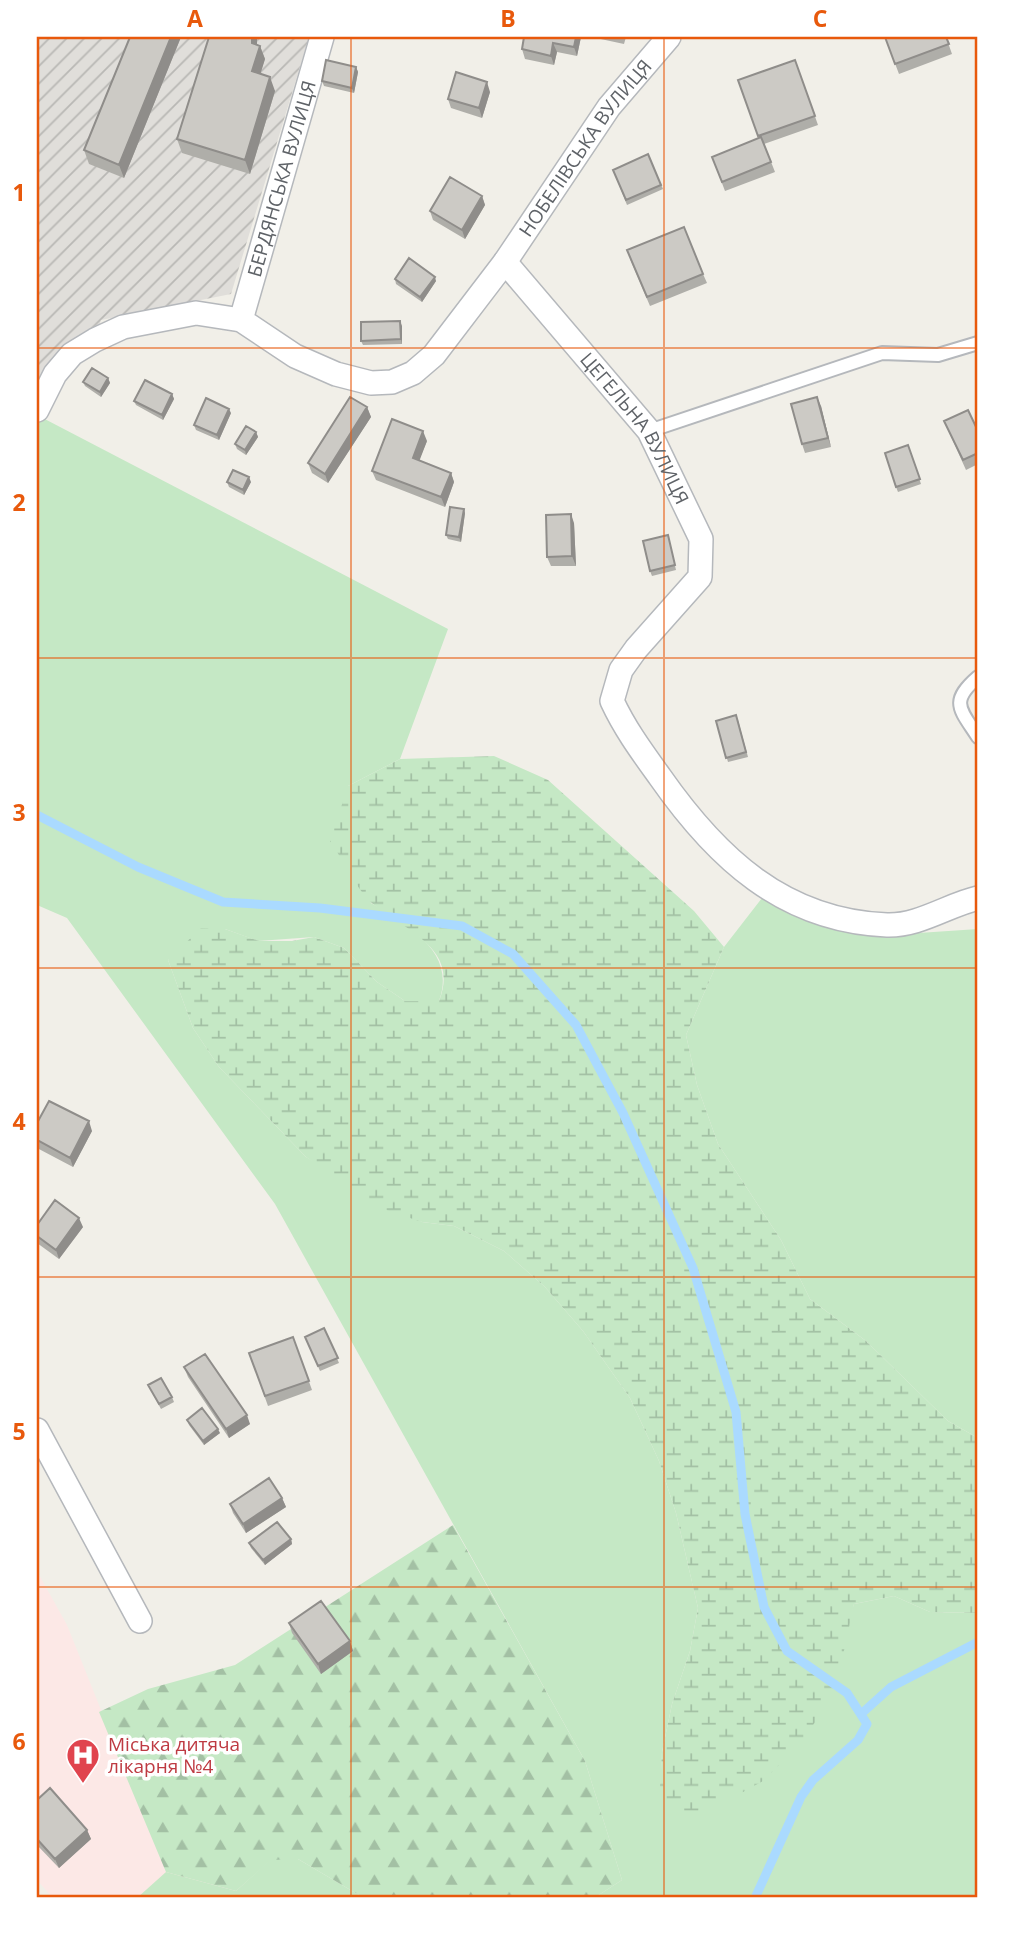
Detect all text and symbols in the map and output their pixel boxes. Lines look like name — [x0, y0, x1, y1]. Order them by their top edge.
text: A — [187, 2, 203, 34]
text: B — [500, 2, 516, 34]
text: C — [813, 2, 827, 34]
street label: НОБЕЛІВСЬКА ВУЛИЦЯ — [513, 54, 657, 242]
street label: БЕРДЯНСЬКА ВУЛИЦЯ — [241, 77, 322, 280]
text: 1 — [12, 176, 26, 208]
street label: ЦЕГЕЛЬНА ВУЛИЦЯ — [574, 347, 695, 508]
text: 2 — [12, 486, 26, 518]
text: 3 — [12, 796, 26, 828]
text: 4 — [12, 1105, 26, 1137]
text: 5 — [12, 1415, 26, 1447]
text: 6 — [12, 1725, 26, 1757]
place label: Міська дитяча лікарня №4 — [108, 1731, 240, 1779]
hospital icon: Міська дитяча лікарня №4 — [64, 1736, 102, 1785]

